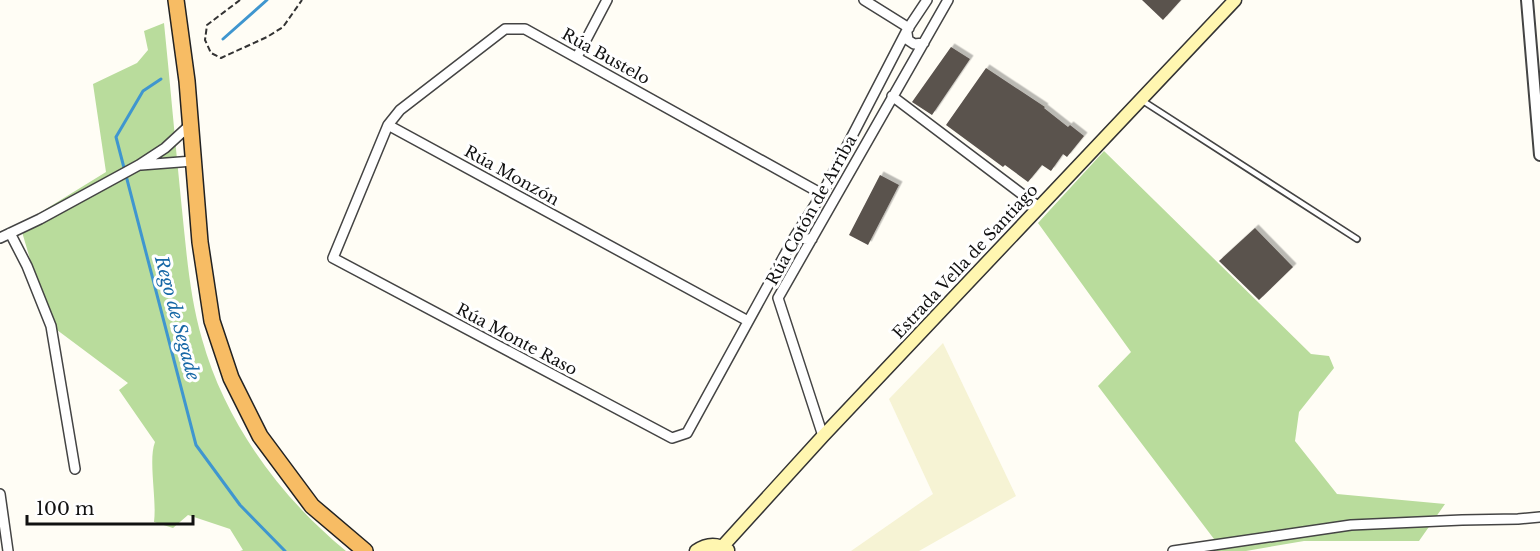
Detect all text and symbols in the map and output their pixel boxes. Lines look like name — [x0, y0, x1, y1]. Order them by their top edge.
street label: Rúa Bustelo — [558, 24, 654, 88]
street label: Rúa Cotón de Arriba — [761, 131, 861, 288]
street label: Rúa Monzón — [461, 141, 563, 209]
street label: Estrada Vella de Santiago — [888, 180, 1042, 342]
water label: Rego de Segade — [150, 252, 204, 383]
street label: Rúa Monte Raso — [453, 299, 581, 379]
scale bar — [27, 488, 194, 526]
text: 100 m — [36, 498, 94, 520]

